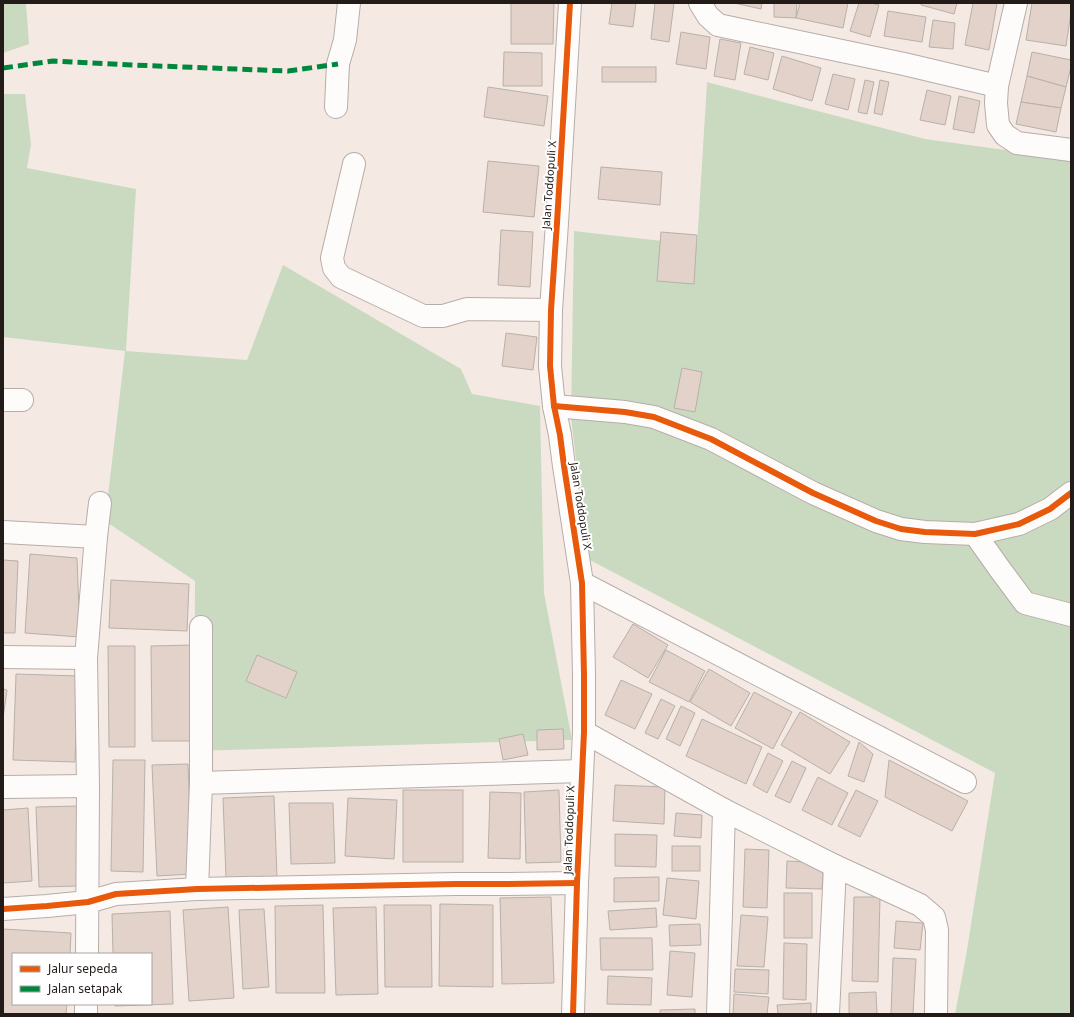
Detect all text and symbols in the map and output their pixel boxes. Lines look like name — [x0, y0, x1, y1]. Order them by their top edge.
street label: Jalan Toddopuli X — [538, 140, 559, 231]
street label: Jalan Toddopuli X — [567, 460, 596, 551]
street label: Jalan Toddopuli X — [559, 785, 578, 876]
legend — [12, 953, 152, 1005]
text: Jalur sepeda — [47, 960, 117, 977]
text: Jalan setapak — [47, 980, 123, 997]

